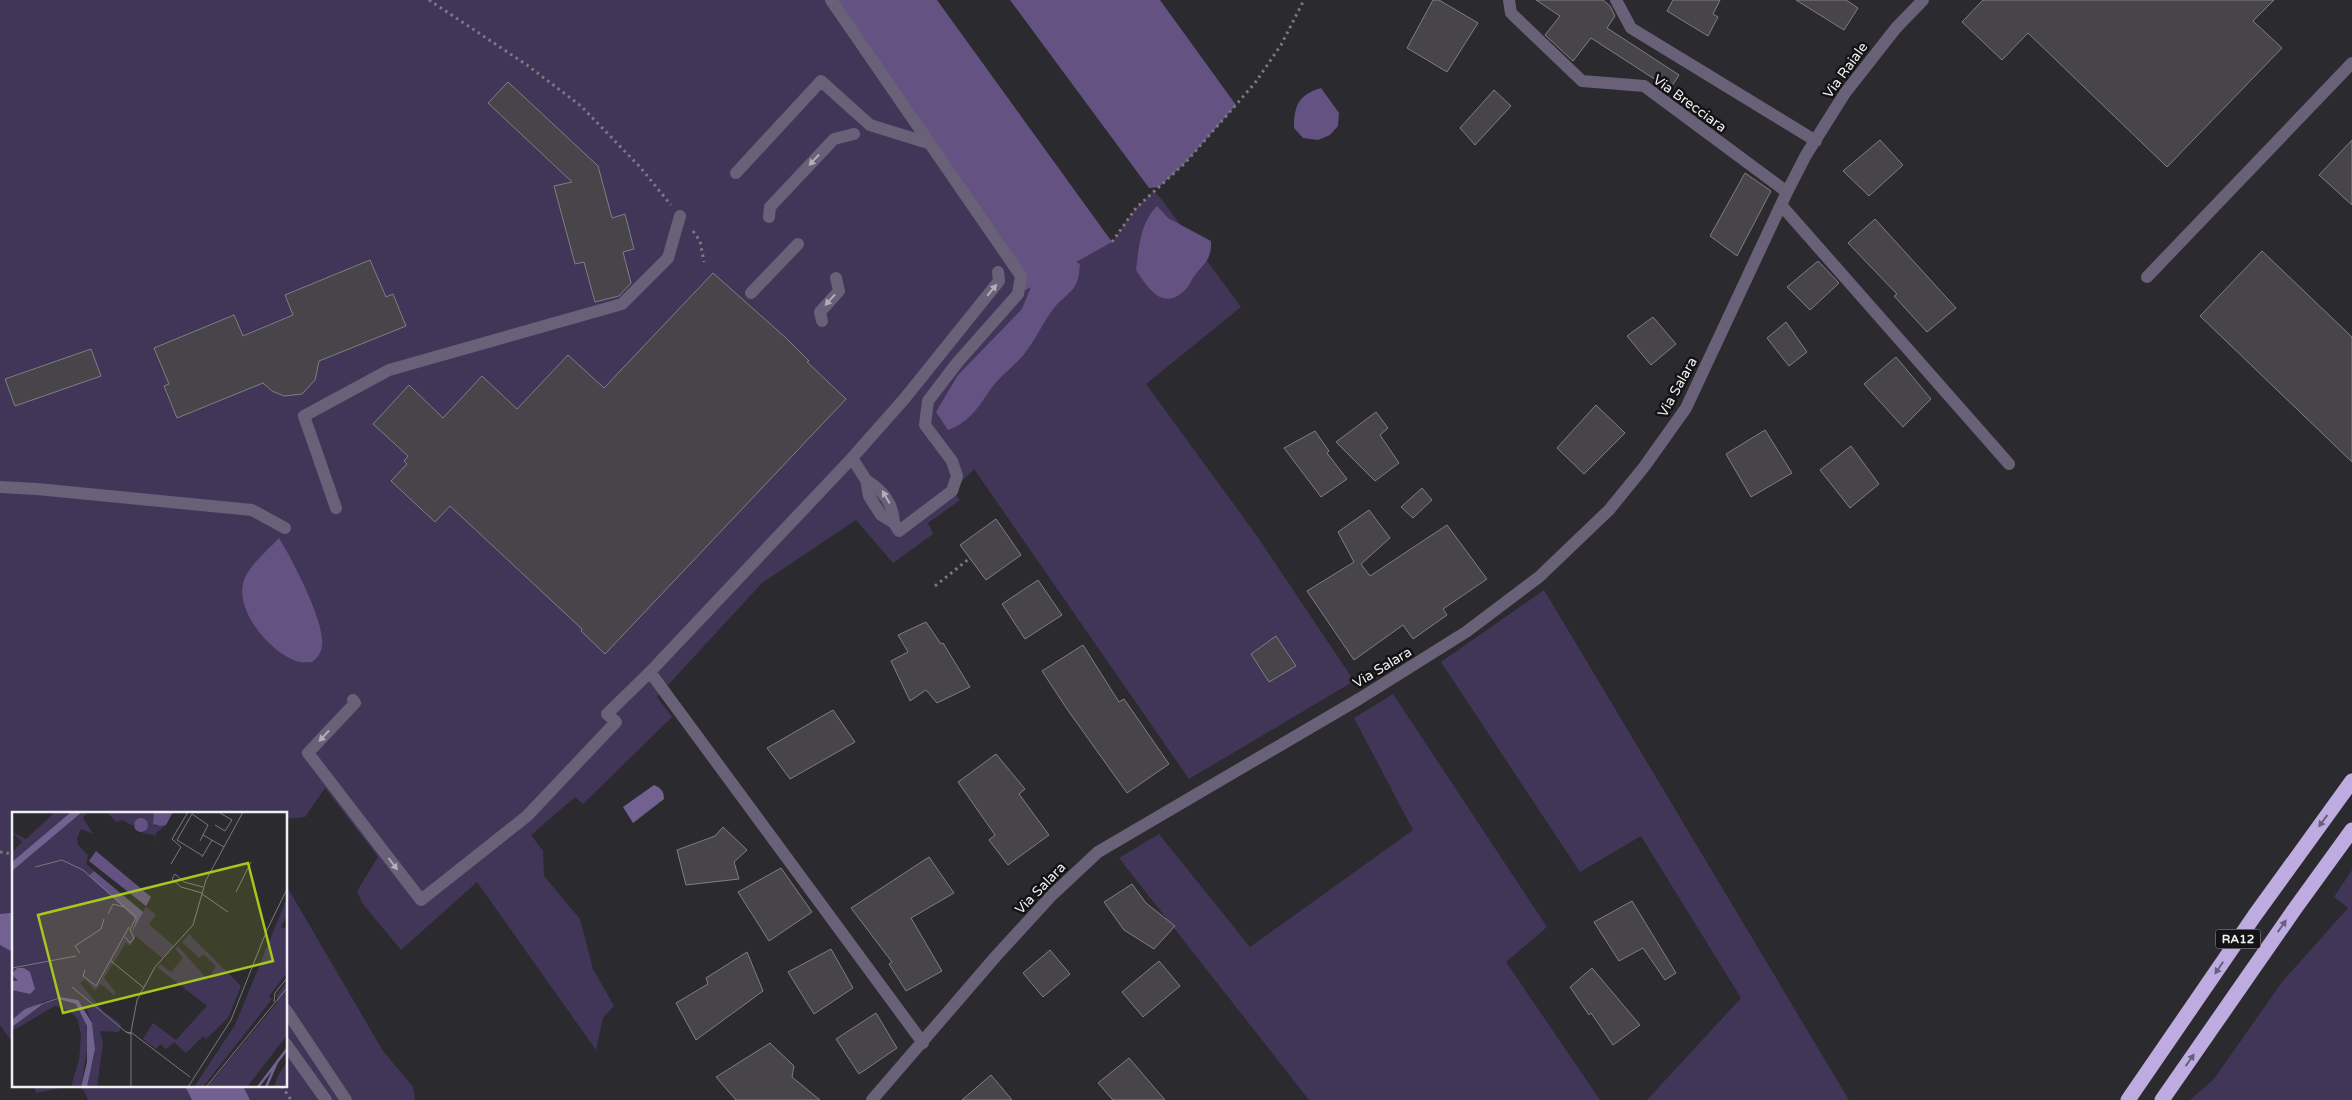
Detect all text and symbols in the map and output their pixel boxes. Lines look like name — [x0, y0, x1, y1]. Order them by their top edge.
street label: Via Raiale — [1819, 39, 1871, 102]
street label: Via Brecciara — [1650, 71, 1730, 136]
one-way arrow — [808, 153, 820, 165]
one-way arrow — [986, 284, 997, 297]
one-way arrow — [824, 294, 836, 306]
street label: Via Salara — [1654, 354, 1701, 420]
one-way arrow — [881, 491, 890, 504]
street label: Via Salara — [1350, 643, 1415, 692]
one-way arrow — [318, 730, 330, 742]
inset map — [12, 812, 288, 1088]
one-way arrow — [2318, 814, 2328, 828]
one-way arrow — [388, 857, 398, 871]
street label: Via Salara — [1011, 859, 1069, 918]
one-way arrow — [2277, 919, 2287, 933]
road number: RA12 — [2216, 930, 2260, 949]
one-way arrow — [2214, 961, 2224, 974]
one-way arrow — [2185, 1053, 2195, 1067]

